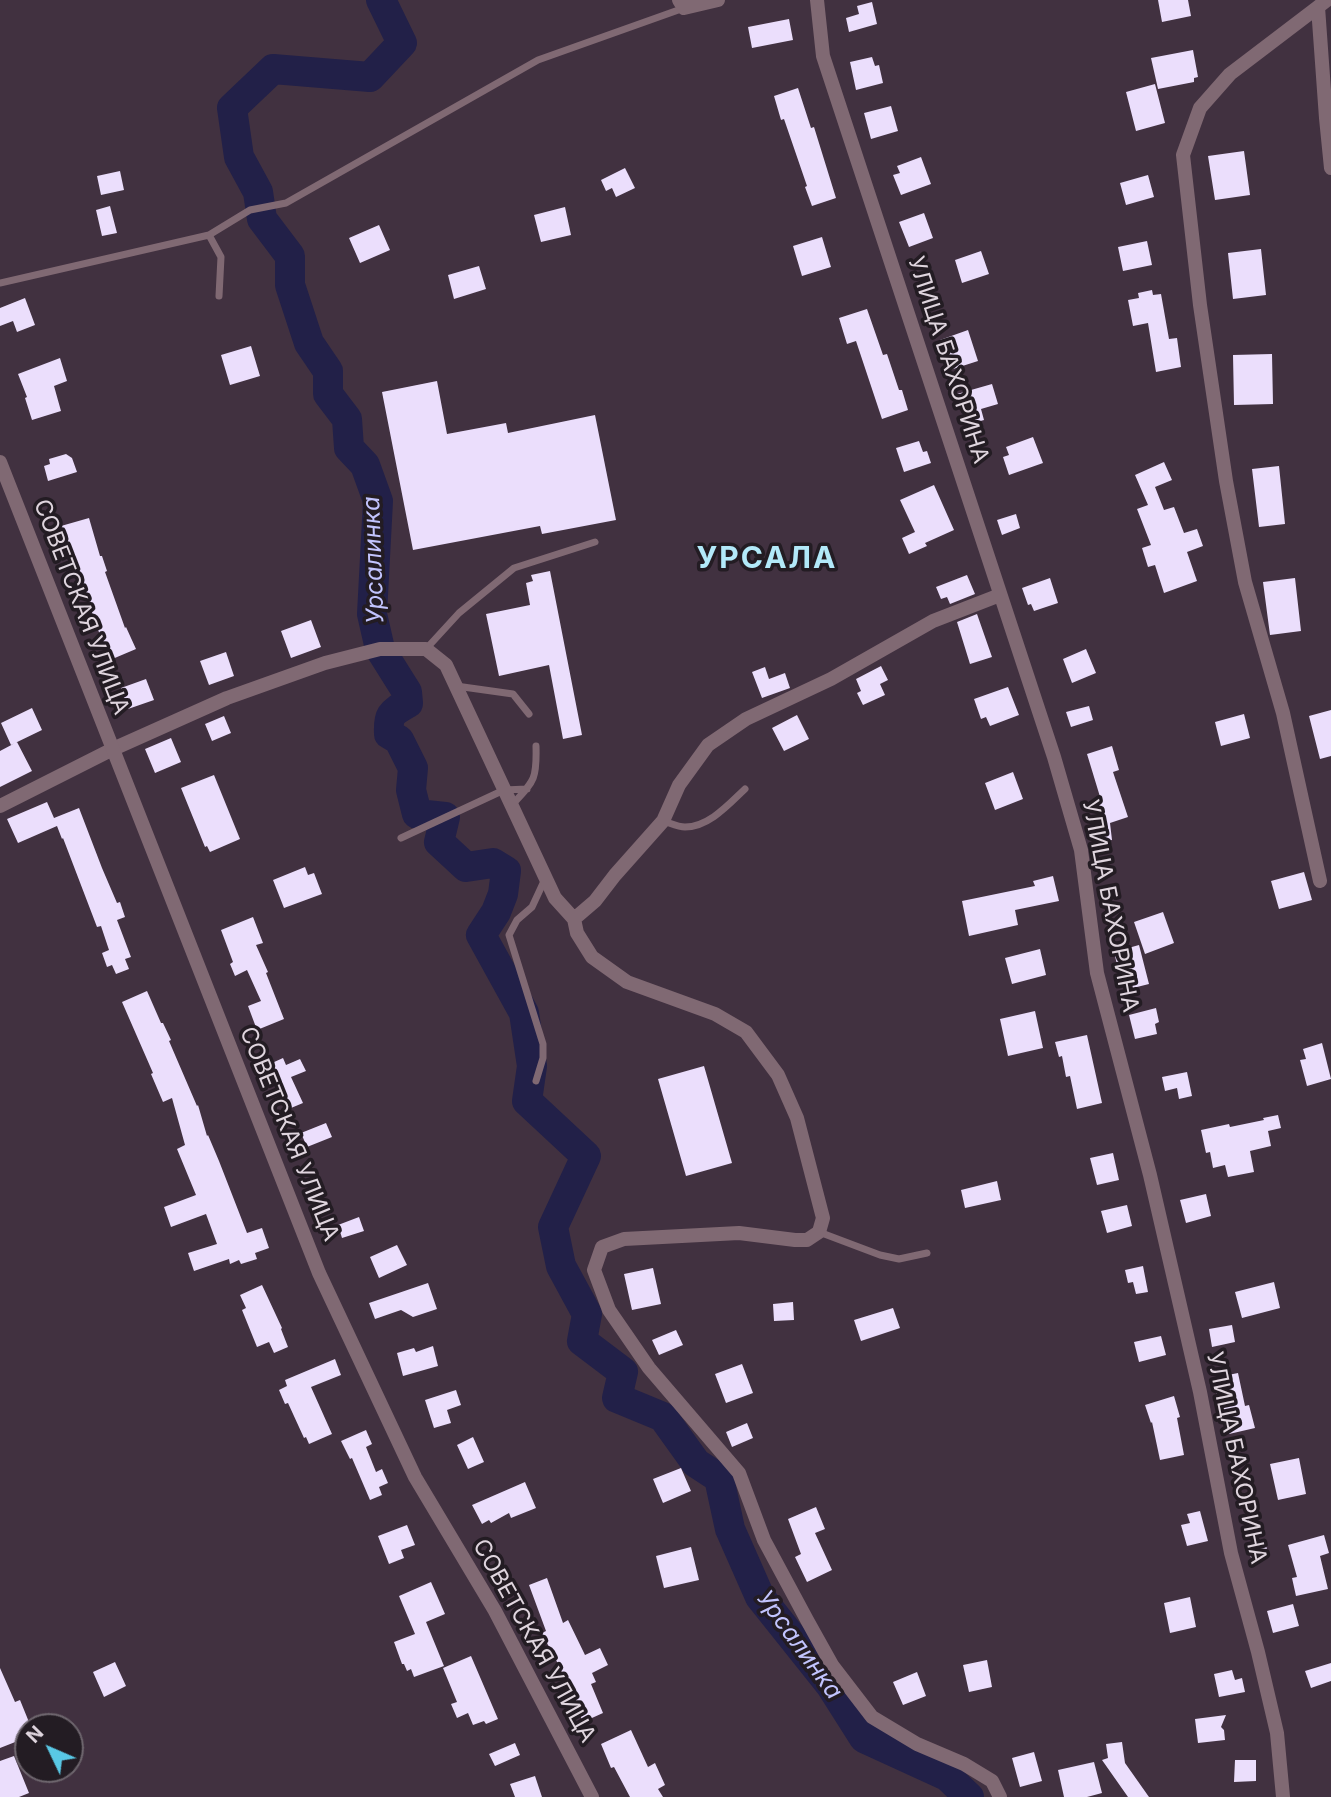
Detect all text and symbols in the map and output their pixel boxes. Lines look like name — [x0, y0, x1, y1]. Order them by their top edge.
street label: УЛИЦА БАХОРИНА — [901, 253, 995, 467]
street label: СОВЕТСКАЯ УЛИЦА — [27, 496, 135, 718]
water label: Урсалинка — [357, 496, 391, 624]
district label: УРСАЛА — [697, 541, 837, 577]
street label: УЛИЦА БАХОРИНА — [1076, 797, 1144, 1015]
street label: СОВЕТСКАЯ УЛИЦА — [233, 1023, 345, 1245]
street label: УЛИЦА БАХОРИНА — [1200, 1349, 1272, 1567]
street label: СОВЕТСКАЯ УЛИЦА — [467, 1534, 601, 1748]
water label: Урсалинка — [750, 1585, 848, 1705]
north arrow — [14, 1713, 84, 1783]
text: N — [22, 1721, 48, 1748]

